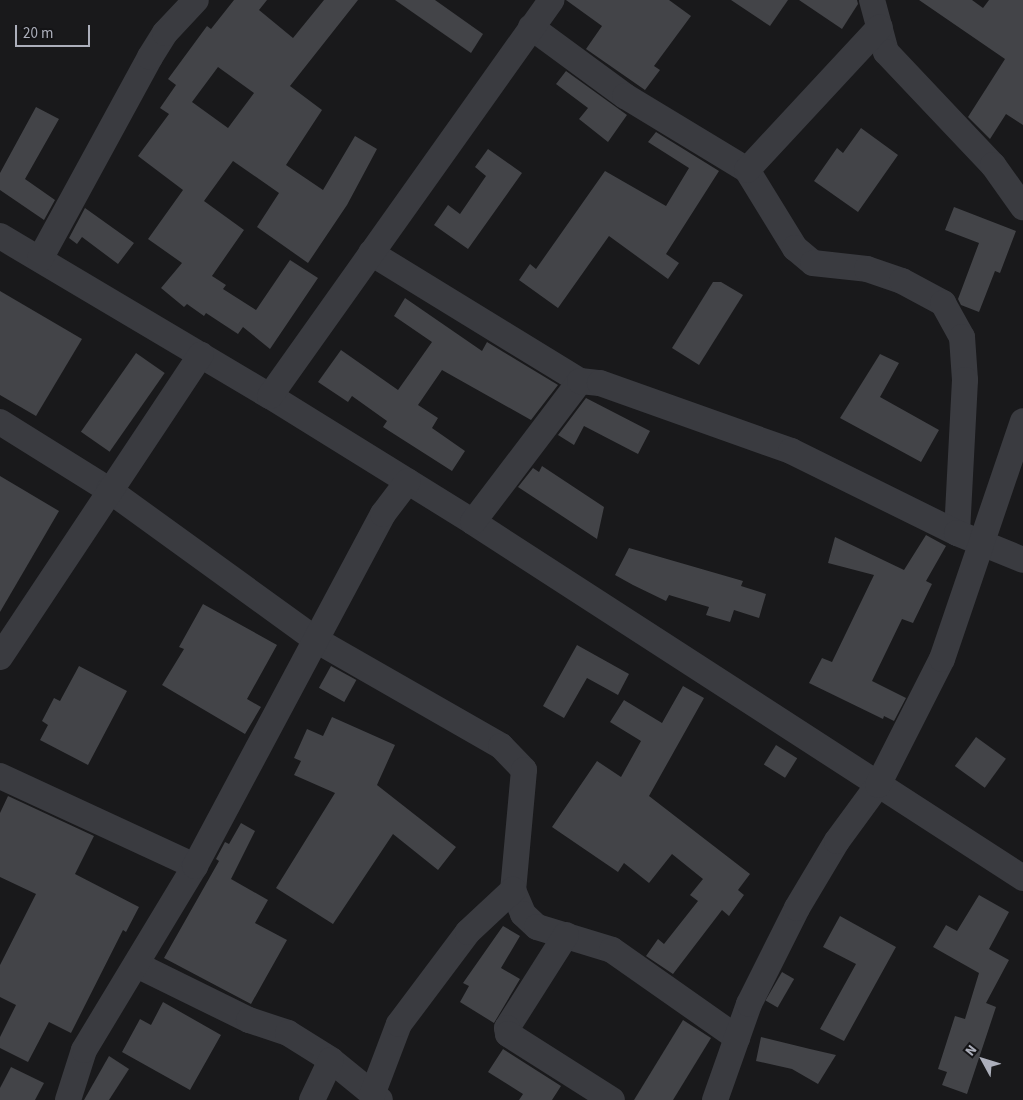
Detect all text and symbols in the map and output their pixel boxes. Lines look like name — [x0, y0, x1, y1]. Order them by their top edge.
scale bar — [18, 15, 92, 47]
text: 20 m — [23, 23, 53, 44]
north arrow — [958, 1035, 1008, 1085]
text: N — [961, 1041, 982, 1060]

